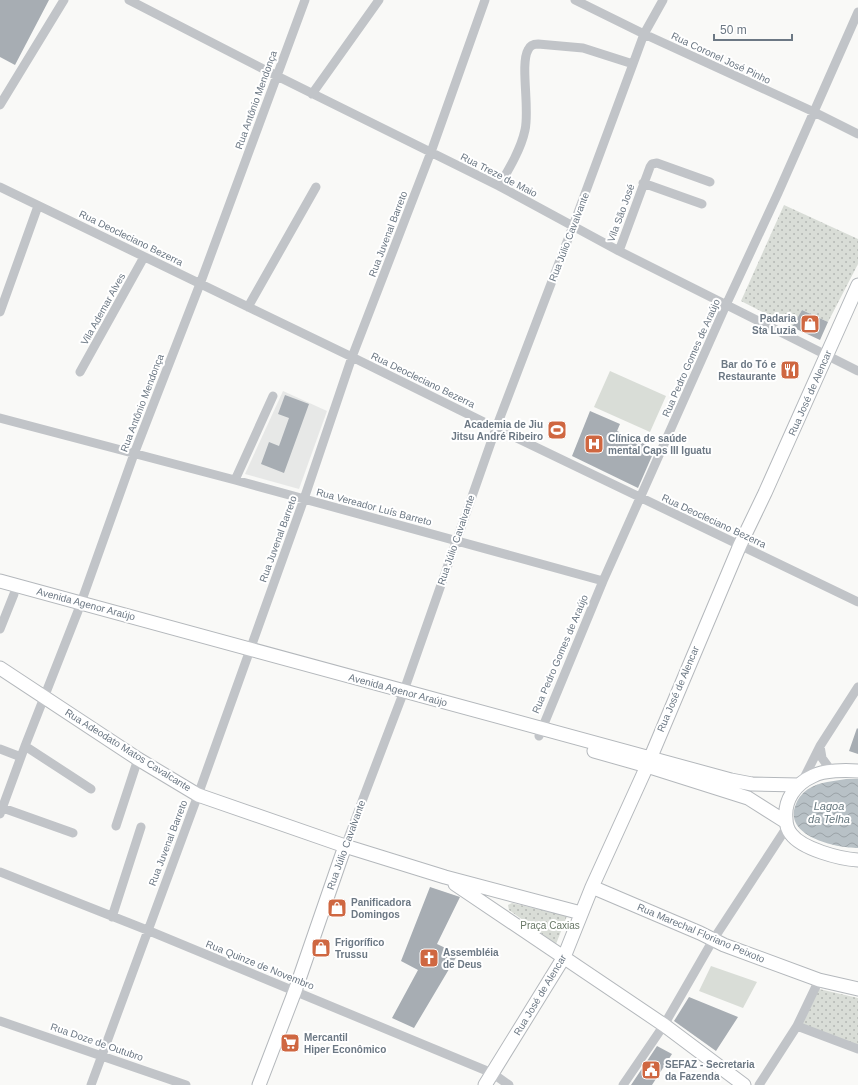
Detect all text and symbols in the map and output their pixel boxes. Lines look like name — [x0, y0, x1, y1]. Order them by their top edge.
scale bar — [714, 16, 792, 42]
text: 50 m — [720, 23, 747, 37]
street label: Rua Coronel José Pinho — [670, 30, 773, 86]
street label: Rua Antônio Mendonça — [233, 49, 279, 151]
street label: Rua Treze de Maio — [459, 151, 540, 199]
street label: Vila São José — [605, 182, 637, 244]
street label: Rua Juvenal Barreto — [367, 189, 410, 279]
street label: Rua Júlio Cavalvante — [547, 191, 591, 283]
street label: Rua Deocleciano Bezerra — [77, 208, 185, 268]
street label: Vila Ademar Alves — [79, 271, 127, 347]
street label: Rua Pedro Gomes de Araújo — [660, 297, 722, 419]
place label: Padaria Sta Luzia — [752, 313, 796, 336]
shop icon: Padaria Sta Luzia — [799, 313, 821, 335]
street label: Rua José de Alencar — [786, 348, 834, 437]
street label: Rua Deocleciano Bezerra — [369, 350, 477, 410]
street label: Rua Antônio Mendonça — [118, 352, 166, 454]
place label: Bar do Tó e Restaurante — [718, 359, 776, 382]
restaurant icon: Bar do Tó e Restaurante — [779, 359, 801, 381]
place label: Academia de Jiu Jitsu André Ribeiro — [451, 419, 543, 442]
sports icon: Academia de Jiu Jitsu André Ribeiro — [546, 419, 568, 441]
hospital icon: Clínica de saúde mental Caps III Iguatu — [583, 433, 605, 455]
place label: Clínica de saúde mental Caps III Iguatu — [608, 433, 711, 456]
street label: Rua Vereador Luís Barreto — [315, 486, 433, 528]
street label: Rua Deocleciano Bezerra — [660, 492, 768, 550]
street label: Rua Júlio Cavalvante — [435, 493, 477, 586]
street label: Rua Juvenal Barreto — [257, 494, 299, 584]
street label: Avenida Agenor Araújo — [36, 586, 137, 623]
street label: Rua Pedro Gomes de Araújo — [530, 593, 590, 715]
street label: Rua José de Alencar — [655, 644, 701, 734]
street label: Avenida Agenor Araújo — [348, 672, 449, 709]
street label: Rua Adeodato Matos Cavalcante — [63, 707, 193, 794]
street label: Rua Juvenal Barreto — [147, 798, 190, 888]
street label: Rua Júlio Cavalvante — [325, 798, 367, 891]
water label: Lagoa da Telha — [808, 800, 850, 825]
shop icon: Panificadora Domingos — [326, 897, 348, 919]
place label: Panificadora Domingos — [351, 897, 411, 920]
street label: Rua Marechal Floriano Peixoto — [636, 901, 767, 965]
park label: Praça Caxias — [520, 920, 580, 931]
shop icon: Frigorífico Trussu — [310, 937, 332, 959]
place label: Frigorífico Trussu — [335, 937, 384, 960]
street label: Rua Quinze de Novembro — [204, 938, 316, 992]
church icon: Assembléia de Deus — [418, 947, 440, 969]
place label: Assembléia de Deus — [443, 947, 499, 970]
street label: Rua José de Alencar — [512, 952, 569, 1037]
street label: Rua Doze de Outubro — [49, 1021, 145, 1063]
supermarket icon: Mercantil Hiper Econômico — [279, 1032, 301, 1054]
place label: Mercantil Hiper Econômico — [304, 1032, 386, 1055]
public building icon: SEFAZ - Secretaria da Fazenda — [640, 1059, 662, 1081]
place label: SEFAZ - Secretaria da Fazenda — [665, 1059, 755, 1082]

